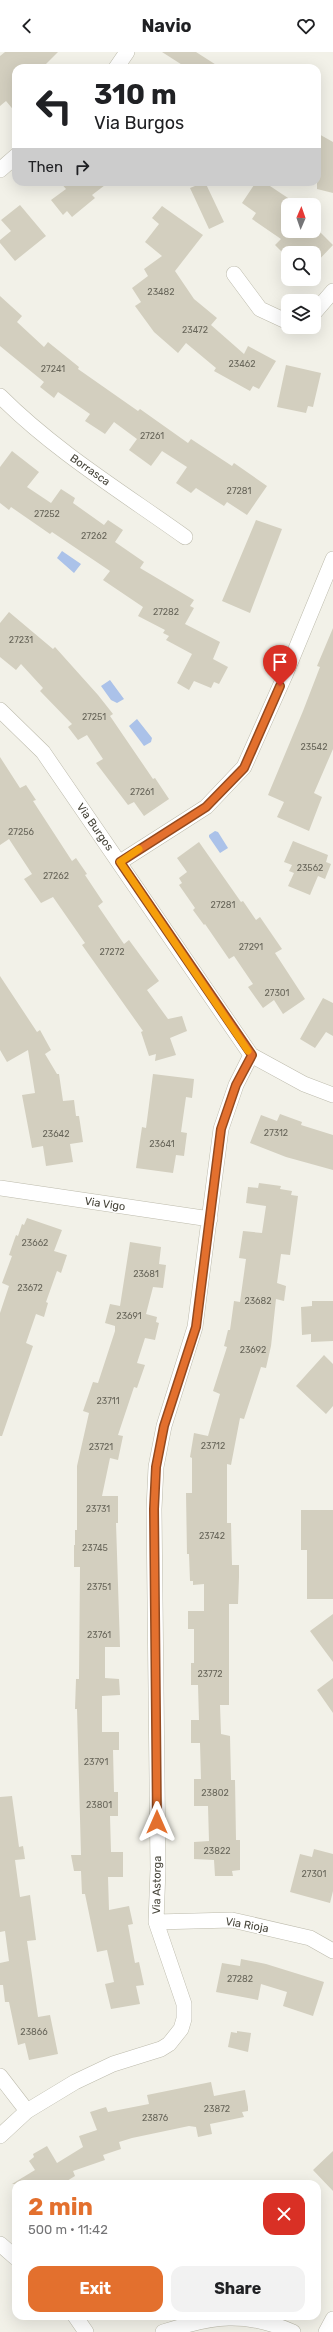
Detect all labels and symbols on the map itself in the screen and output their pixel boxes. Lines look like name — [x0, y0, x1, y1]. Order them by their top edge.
north arrow — [281, 198, 321, 238]
house number: 23482 — [147, 287, 175, 297]
house number: 23472 — [182, 325, 208, 335]
house number: 23462 — [229, 359, 256, 369]
house number: 27241 — [41, 364, 65, 374]
house number: 27261 — [140, 431, 164, 441]
street label: Borrasca — [68, 452, 112, 488]
house number: 27281 — [227, 486, 252, 496]
house number: 27252 — [34, 509, 60, 519]
house number: 27262 — [81, 531, 107, 541]
house number: 27282 — [153, 607, 179, 617]
house number: 27231 — [9, 635, 33, 645]
pin — [263, 645, 297, 686]
house number: 27251 — [82, 712, 106, 722]
house number: 23542 — [301, 742, 327, 752]
house number: 27261 — [130, 787, 154, 797]
street label: Via Burgos — [74, 801, 116, 854]
house number: 27256 — [8, 827, 35, 837]
house number: 23562 — [297, 863, 323, 873]
house number: 27262 — [43, 871, 69, 881]
house number: 27281 — [211, 900, 236, 910]
house number: 27291 — [239, 942, 263, 952]
house number: 27272 — [99, 947, 125, 957]
house number: 27301 — [265, 988, 290, 998]
house number: 27312 — [264, 1128, 288, 1138]
house number: 23642 — [43, 1129, 70, 1139]
house number: 23641 — [149, 1139, 175, 1149]
street label: Via Vigo — [84, 1195, 126, 1213]
house number: 23662 — [22, 1238, 48, 1248]
house number: 23681 — [133, 1269, 159, 1279]
house number: 23672 — [17, 1283, 43, 1293]
house number: 23682 — [244, 1296, 272, 1306]
house number: 23691 — [116, 1311, 142, 1321]
house number: 23692 — [240, 1345, 266, 1355]
house number: 23711 — [96, 1396, 120, 1406]
house number: 23712 — [201, 1441, 225, 1451]
house number: 23721 — [89, 1442, 113, 1452]
house number: 23731 — [86, 1504, 110, 1514]
house number: 23742 — [199, 1531, 225, 1541]
house number: 23745 — [82, 1543, 108, 1553]
house number: 23751 — [87, 1582, 111, 1592]
house number: 23761 — [87, 1630, 111, 1640]
house number: 23772 — [197, 1669, 223, 1679]
house number: 23791 — [84, 1757, 108, 1767]
house number: 23802 — [201, 1788, 229, 1798]
house number: 23801 — [86, 1800, 112, 1810]
position arrow — [136, 1801, 178, 1843]
house number: 23822 — [204, 1846, 230, 1856]
street label: Via Astorga — [150, 1856, 164, 1914]
house number: 27301 — [302, 1869, 327, 1879]
street label: Via Rioja — [224, 1915, 270, 1935]
house number: 27282 — [227, 1974, 253, 1984]
house number: 23866 — [20, 2027, 48, 2037]
house number: 23872 — [204, 2104, 230, 2114]
house number: 23876 — [142, 2113, 169, 2123]

